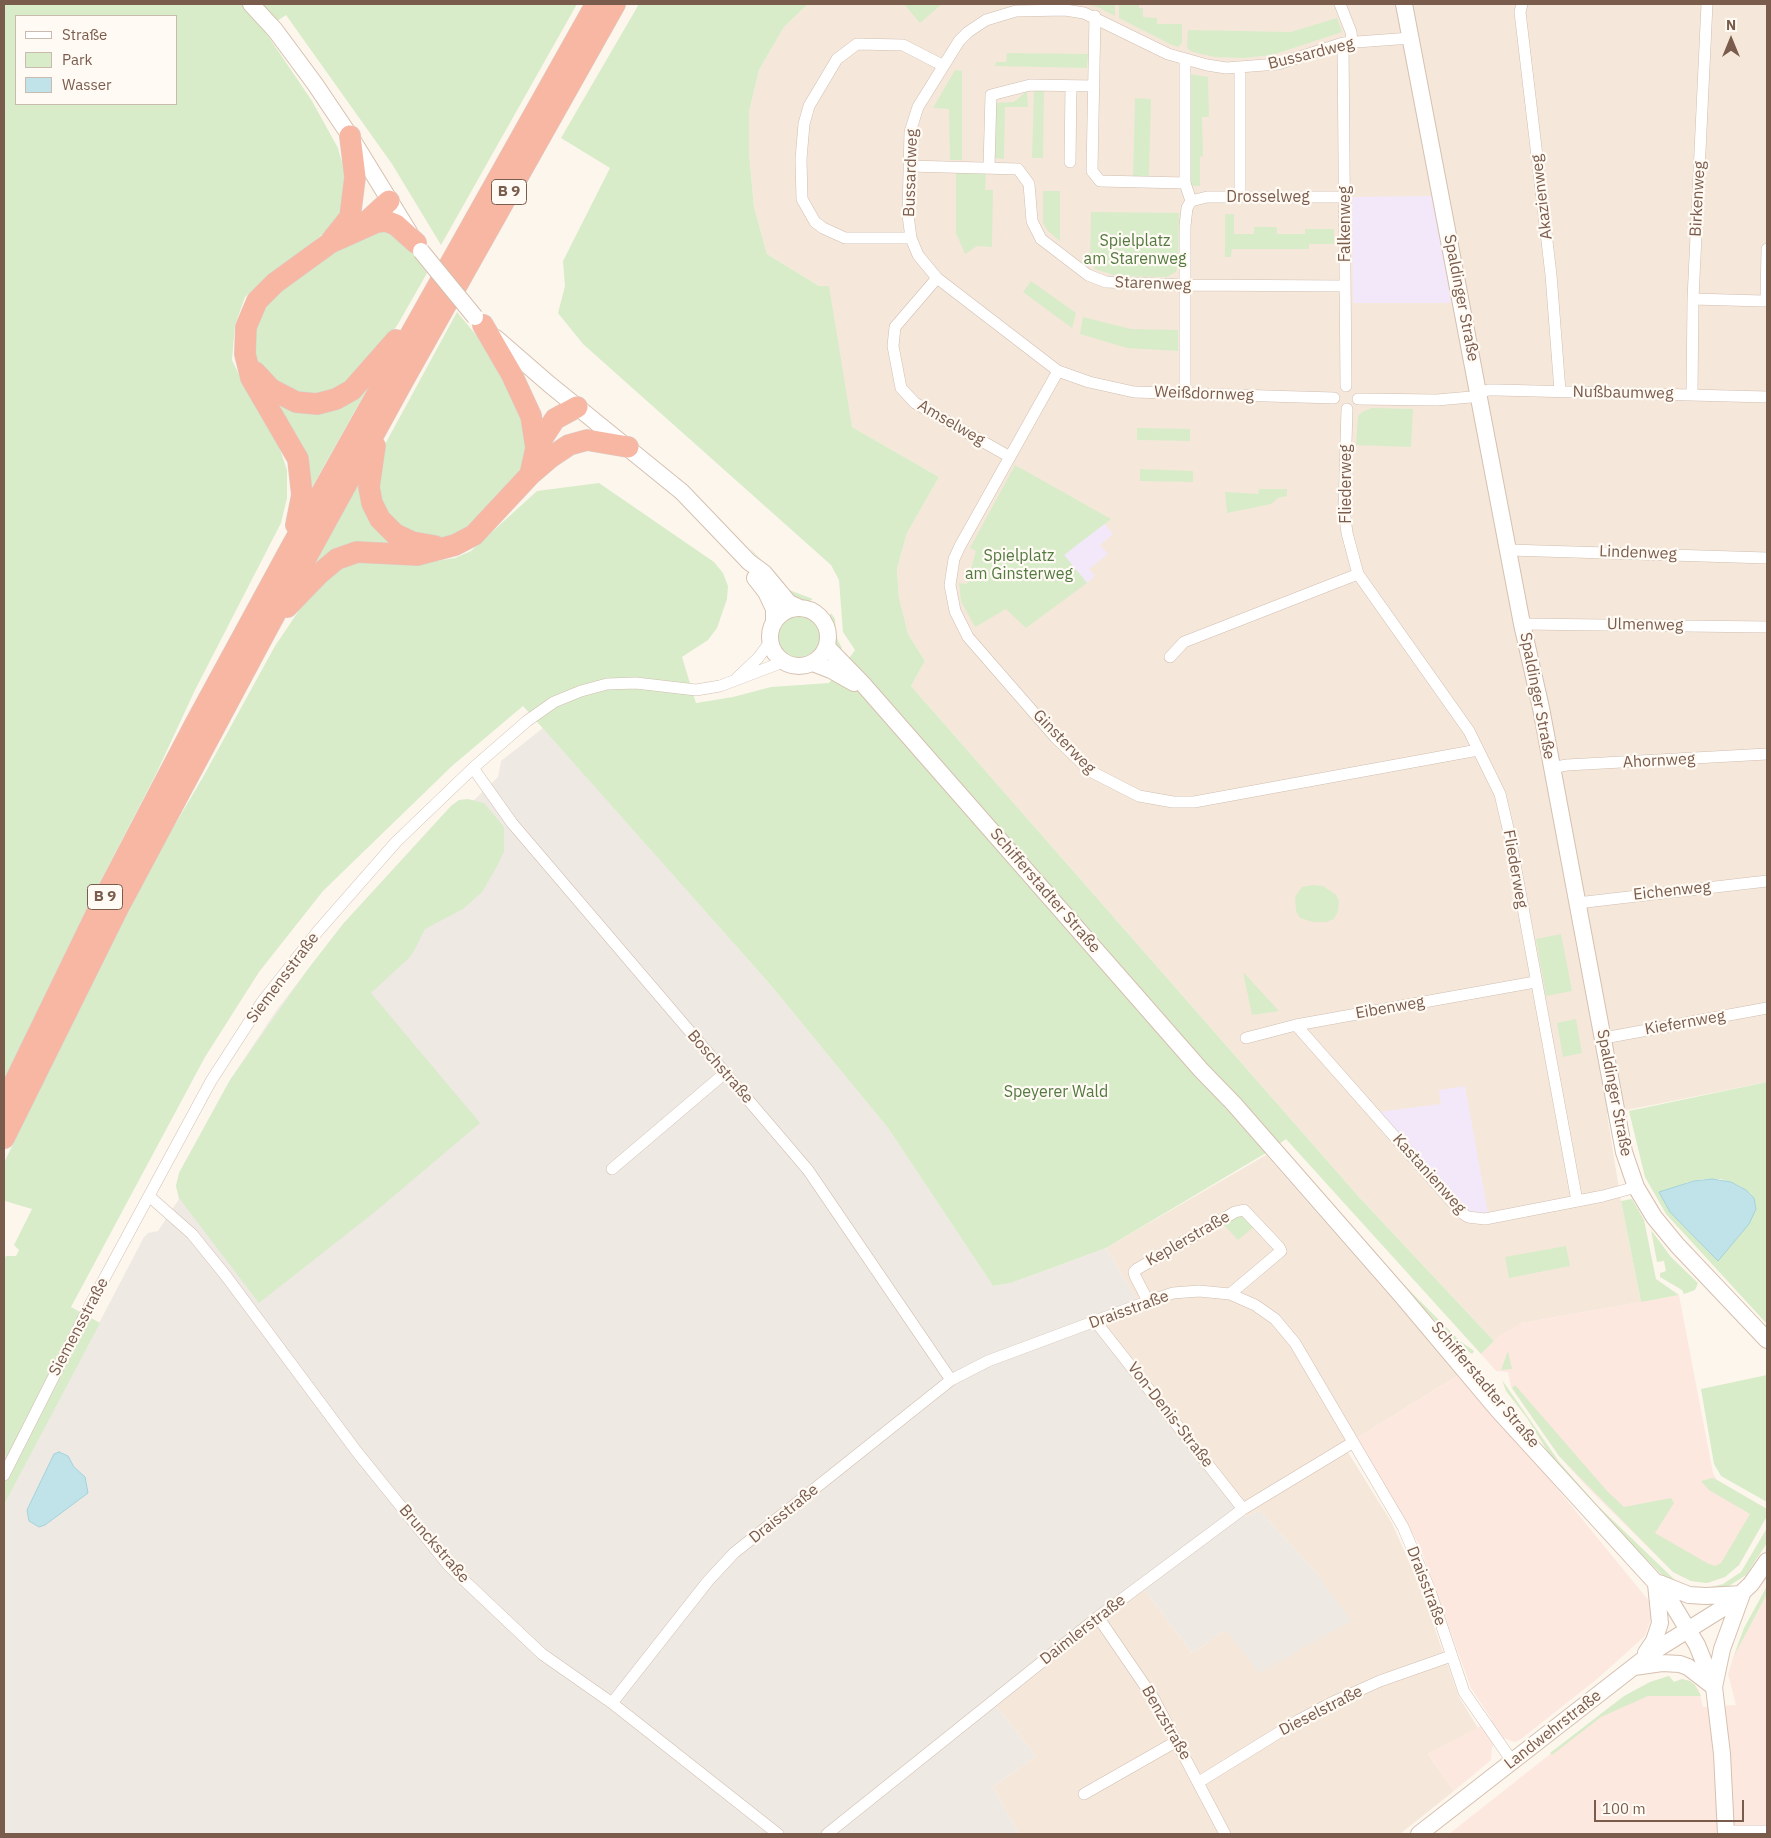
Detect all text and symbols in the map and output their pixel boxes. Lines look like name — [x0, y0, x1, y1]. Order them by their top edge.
legend — [15, 15, 178, 105]
north arrow — [1706, 15, 1756, 65]
text: N — [1726, 16, 1736, 34]
text: Straße — [62, 25, 107, 44]
street label: Bussardweg — [1266, 34, 1356, 74]
text: Park — [62, 50, 92, 69]
text: Wasser — [62, 75, 112, 94]
street label: Bussardweg — [900, 129, 922, 217]
street label: Akazienweg — [1527, 153, 1557, 241]
street label: Birkenweg — [1686, 161, 1710, 237]
road number: B 9 — [492, 180, 526, 204]
street label: Falkenweg — [1335, 186, 1355, 262]
street label: Drosselweg — [1226, 187, 1310, 207]
park label: Spielplatz am Starenweg — [1084, 231, 1186, 269]
street label: Spaldinger Straße — [1439, 233, 1483, 363]
street label: Starenweg — [1114, 273, 1192, 295]
street label: Weißdornweg — [1154, 383, 1254, 405]
street label: Nußbaumweg — [1572, 383, 1674, 403]
street label: Amselweg — [914, 396, 988, 450]
street label: Fliederweg — [1336, 444, 1356, 524]
street label: Lindenweg — [1599, 542, 1677, 564]
park label: Spielplatz am Ginsterweg — [965, 546, 1073, 584]
street label: Ulmenweg — [1607, 615, 1683, 635]
street label: Spaldinger Straße — [1515, 631, 1559, 761]
street label: Ginsterweg — [1029, 706, 1099, 778]
street label: Ahornweg — [1622, 750, 1696, 772]
street label: Schifferstadter Straße — [986, 825, 1104, 957]
street label: Fliederweg — [1499, 828, 1531, 910]
street label: Eichenweg — [1632, 877, 1712, 905]
road number: B 9 — [88, 884, 122, 910]
street label: Siemensstraße — [243, 929, 323, 1027]
street label: Eibenweg — [1354, 992, 1426, 1024]
street label: Kiefernweg — [1643, 1006, 1727, 1040]
street label: Boschstraße — [683, 1026, 757, 1108]
street label: Spaldinger Straße — [1592, 1028, 1636, 1158]
park label: Speyerer Wald — [1004, 1082, 1108, 1102]
street label: Kastanienweg — [1388, 1130, 1470, 1218]
street label: Keplerstraße — [1143, 1207, 1233, 1271]
street label: Siemensstraße — [45, 1275, 113, 1379]
street label: Draisstraße — [1087, 1287, 1171, 1333]
street label: Schifferstadter Straße — [1427, 1318, 1543, 1452]
street label: Von-Denis-Straße — [1123, 1359, 1217, 1471]
street label: Draisstraße — [746, 1480, 822, 1548]
street label: Brunckstraße — [395, 1501, 473, 1587]
street label: Draisstraße — [1402, 1544, 1450, 1628]
street label: Daimlerstraße — [1037, 1591, 1129, 1669]
street label: Dieselstraße — [1276, 1682, 1366, 1740]
street label: Benzstraße — [1137, 1683, 1195, 1763]
street label: Landwehrstraße — [1501, 1686, 1605, 1774]
scale bar — [1596, 1790, 1746, 1822]
text: 100 m — [1602, 1799, 1646, 1818]

